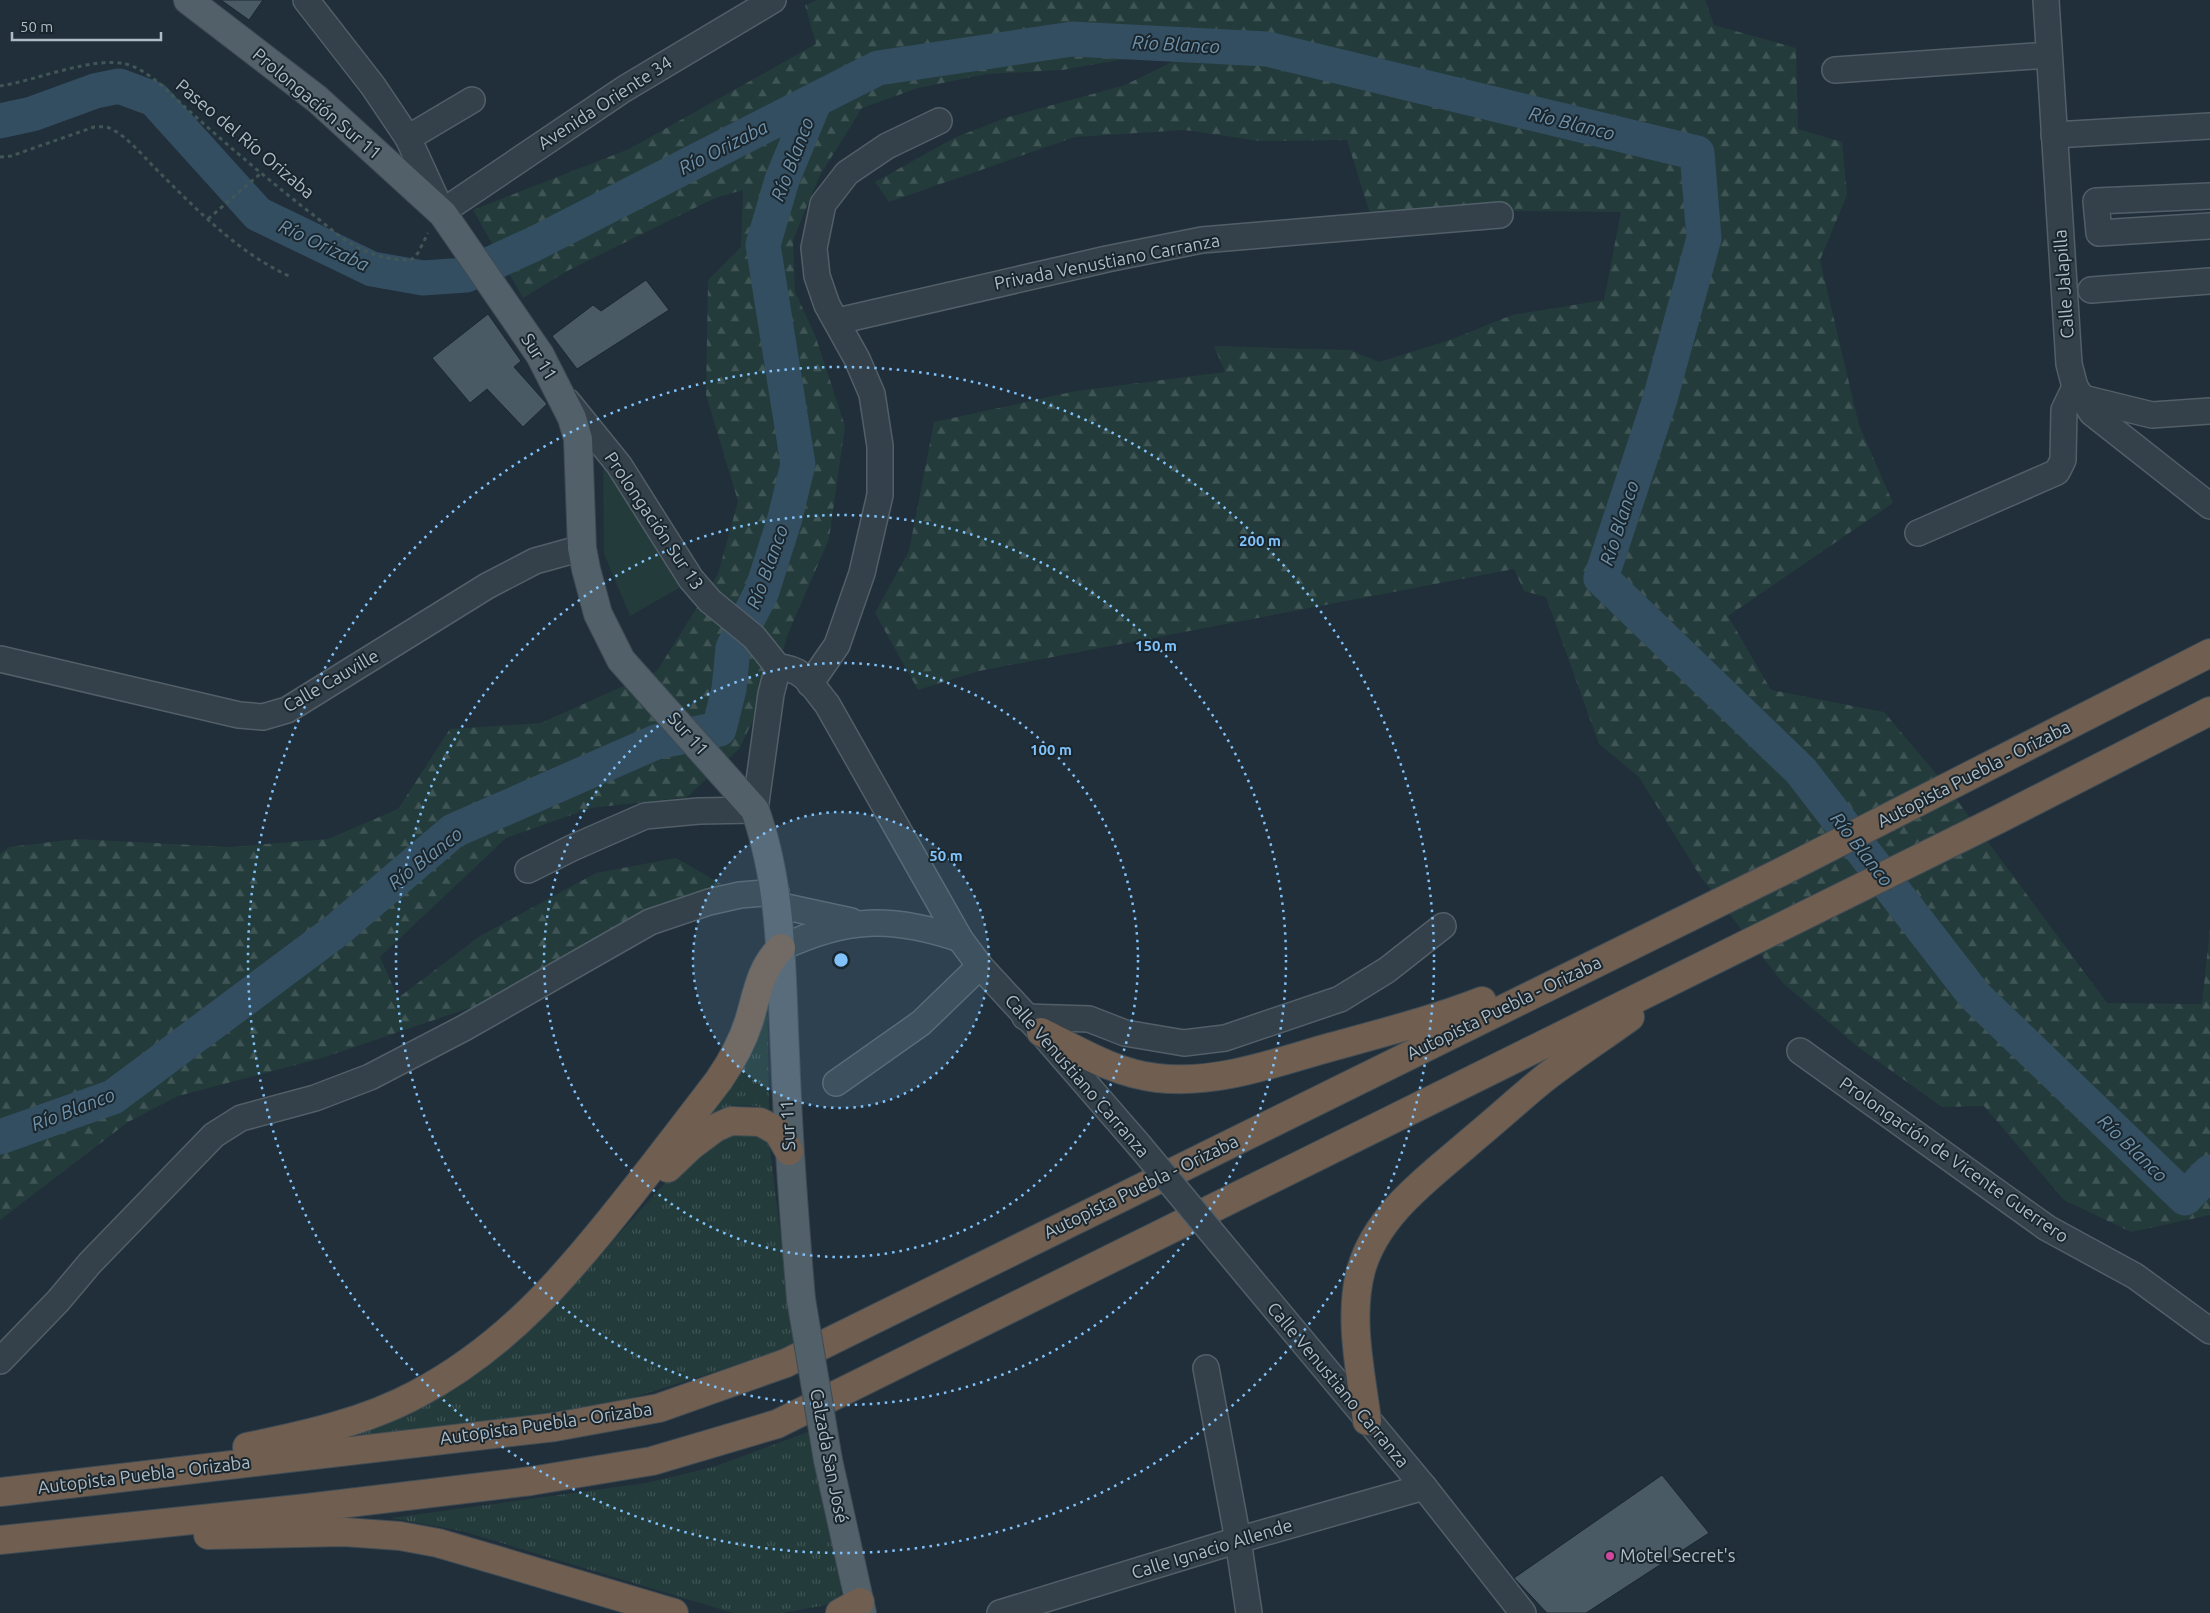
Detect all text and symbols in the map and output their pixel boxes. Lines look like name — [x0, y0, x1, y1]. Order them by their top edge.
scale bar — [12, 10, 161, 42]
text: 50 m — [20, 18, 53, 35]
water label: Río Blanco — [1132, 31, 1220, 57]
street label: Prolongación Sur 11 — [249, 44, 386, 163]
street label: Avenida Oriente 34 — [534, 51, 675, 153]
street label: Paseo del Río Orizaba — [172, 75, 319, 202]
water label: Río Blanco — [1527, 102, 1617, 144]
water label: Río Blanco — [766, 114, 818, 204]
water label: Río Orizaba — [675, 115, 771, 179]
water label: Río Orizaba — [275, 215, 373, 275]
street label: Privada Venustiano Carranza — [992, 229, 1221, 293]
street label: Calle Jalapilla — [2049, 229, 2077, 339]
street label: Sur 11 — [518, 330, 562, 383]
street label: Prolongación Sur 13 — [601, 448, 708, 593]
water label: Río Blanco — [1595, 478, 1643, 568]
water label: Río Blanco — [742, 522, 792, 612]
text: 200 m — [1239, 532, 1281, 549]
text: 150 m — [1135, 637, 1177, 654]
street label: Calle Cauville — [279, 645, 382, 716]
street label: Sur 11 — [664, 708, 713, 759]
street label: Autopista Puebla - Orizaba — [1874, 716, 2073, 831]
text: 100 m — [1030, 741, 1072, 758]
water label: Río Blanco — [1826, 808, 1898, 890]
water label: Río Blanco — [384, 822, 466, 894]
text: 50 m — [929, 847, 963, 864]
centre of rings — [832, 951, 850, 969]
street label: Autopista Puebla - Orizaba — [1403, 951, 1604, 1063]
street label: Calle Venustiano Carranza — [1001, 990, 1154, 1161]
street label: Prolongación de Vicente Guerrero — [1836, 1072, 2073, 1246]
water label: Río Blanco — [28, 1083, 118, 1135]
street label: Sur 11 — [776, 1099, 798, 1151]
water label: Río Blanco — [2094, 1110, 2172, 1186]
street label: Autopista Puebla - Orizaba — [1040, 1130, 1241, 1242]
street label: Calle Venustiano Carranza — [1264, 1298, 1414, 1471]
street label: Calzada San José — [807, 1387, 853, 1525]
street label: Autopista Puebla - Orizaba — [438, 1398, 653, 1448]
street label: Autopista Puebla - Orizaba — [36, 1451, 251, 1497]
street label: Calle Ignacio Allende — [1129, 1514, 1295, 1582]
place label: Motel Secret's — [1620, 1545, 1736, 1565]
marker: Motel Secret's — [1604, 1550, 1616, 1562]

